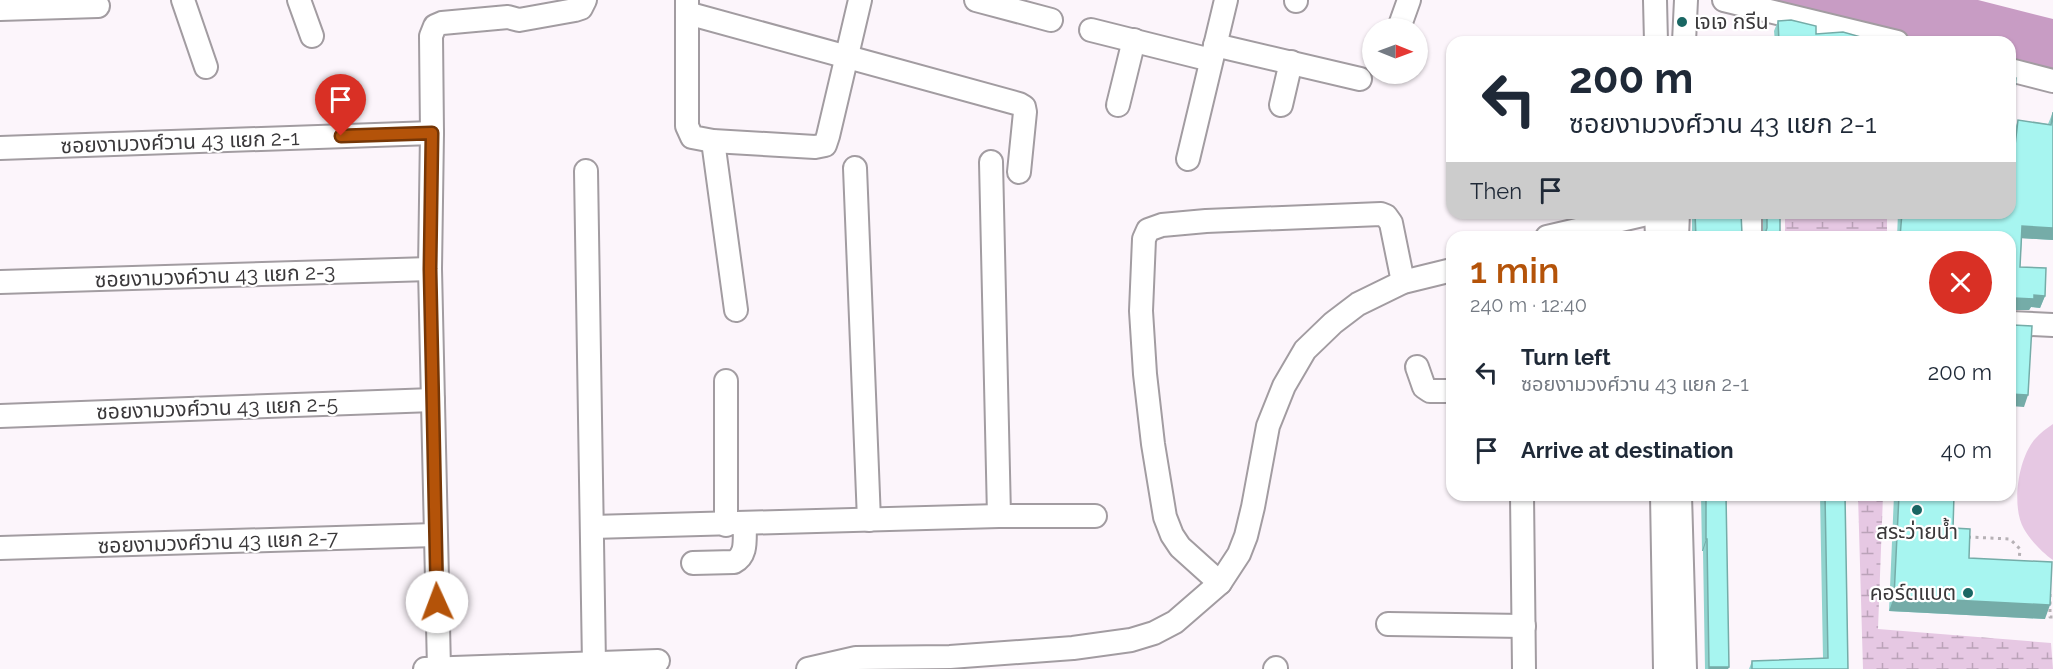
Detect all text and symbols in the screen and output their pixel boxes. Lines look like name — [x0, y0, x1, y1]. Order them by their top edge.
place label: เจเจ กรีน — [1694, 9, 1769, 34]
marker: เจเจ กรีน — [1675, 15, 1689, 29]
north arrow — [1362, 18, 1428, 84]
map controls — [1362, 18, 1428, 84]
text: 200 m — [1569, 54, 1693, 103]
icon: left — [1470, 60, 1548, 138]
pin — [315, 74, 366, 136]
icon: arrive — [324, 83, 357, 116]
text: ซอยงามวงศ์วาน 43 แยก 2-1 — [1569, 108, 1877, 139]
street label: ซอยงามวงศ์วาน 43 แยก 2-1 — [60, 125, 300, 158]
icon: arrive — [1534, 174, 1567, 207]
text: Then — [1470, 178, 1522, 204]
text: 1 min — [1470, 249, 1559, 291]
button: close — [1929, 251, 1992, 314]
street label: ซอยงามวงค์วาน 43 แยก 2-3 — [94, 259, 336, 292]
text: 240 m · 12:40 — [1470, 293, 1587, 317]
text: Turn left — [1521, 344, 1611, 370]
icon: left — [1470, 356, 1503, 389]
text: 200 m — [1928, 359, 1992, 385]
text: ซอยงามวงศ์วาน 43 แยก 2-1 — [1521, 372, 1749, 396]
street label: ซอยงามวงศ์วาน 43 แยก 2-5 — [96, 391, 338, 424]
icon: arrive — [1470, 434, 1503, 467]
text: Arrive at destination — [1521, 437, 1734, 463]
text: 40 m — [1941, 437, 1992, 463]
marker: สระว่ายน้ำ — [1910, 503, 1924, 517]
place label: สระว่ายน้ำ — [1876, 517, 1958, 544]
street label: ซอยงามวงศ์วาน 43 แยก 2-7 — [97, 525, 340, 558]
position arrow — [405, 570, 469, 634]
place label: คอร์ตแบต — [1870, 580, 1956, 605]
marker: คอร์ตแบต — [1961, 586, 1975, 600]

